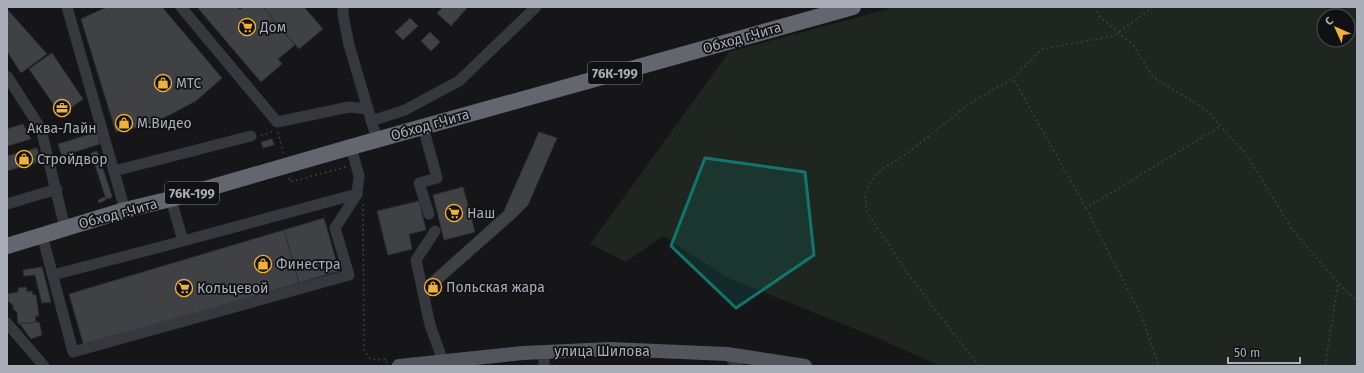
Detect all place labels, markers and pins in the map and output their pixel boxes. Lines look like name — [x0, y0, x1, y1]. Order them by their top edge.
supermarket icon: Дом — [237, 17, 257, 37]
place label: Дом — [259, 19, 286, 36]
shop icon: МТС — [153, 73, 173, 93]
place label: МТС — [176, 75, 201, 92]
office icon: Аква-Лайн — [52, 98, 72, 118]
shop icon: М.Видео — [114, 113, 134, 133]
place label: М.Видео — [137, 115, 192, 132]
place label: Аква-Лайн — [27, 120, 97, 137]
shop icon: Стройдвор — [14, 149, 34, 169]
place label: Стройдвор — [37, 151, 108, 168]
supermarket icon: Наш — [444, 203, 464, 223]
place label: Наш — [467, 205, 495, 222]
shop icon: Финестра — [253, 254, 273, 274]
place label: Финестра — [276, 256, 341, 273]
shop icon: Польская жара — [423, 277, 443, 297]
supermarket icon: Кольцевой — [174, 278, 194, 298]
place label: Польская жара — [446, 279, 545, 296]
place label: Кольцевой — [197, 280, 268, 297]

